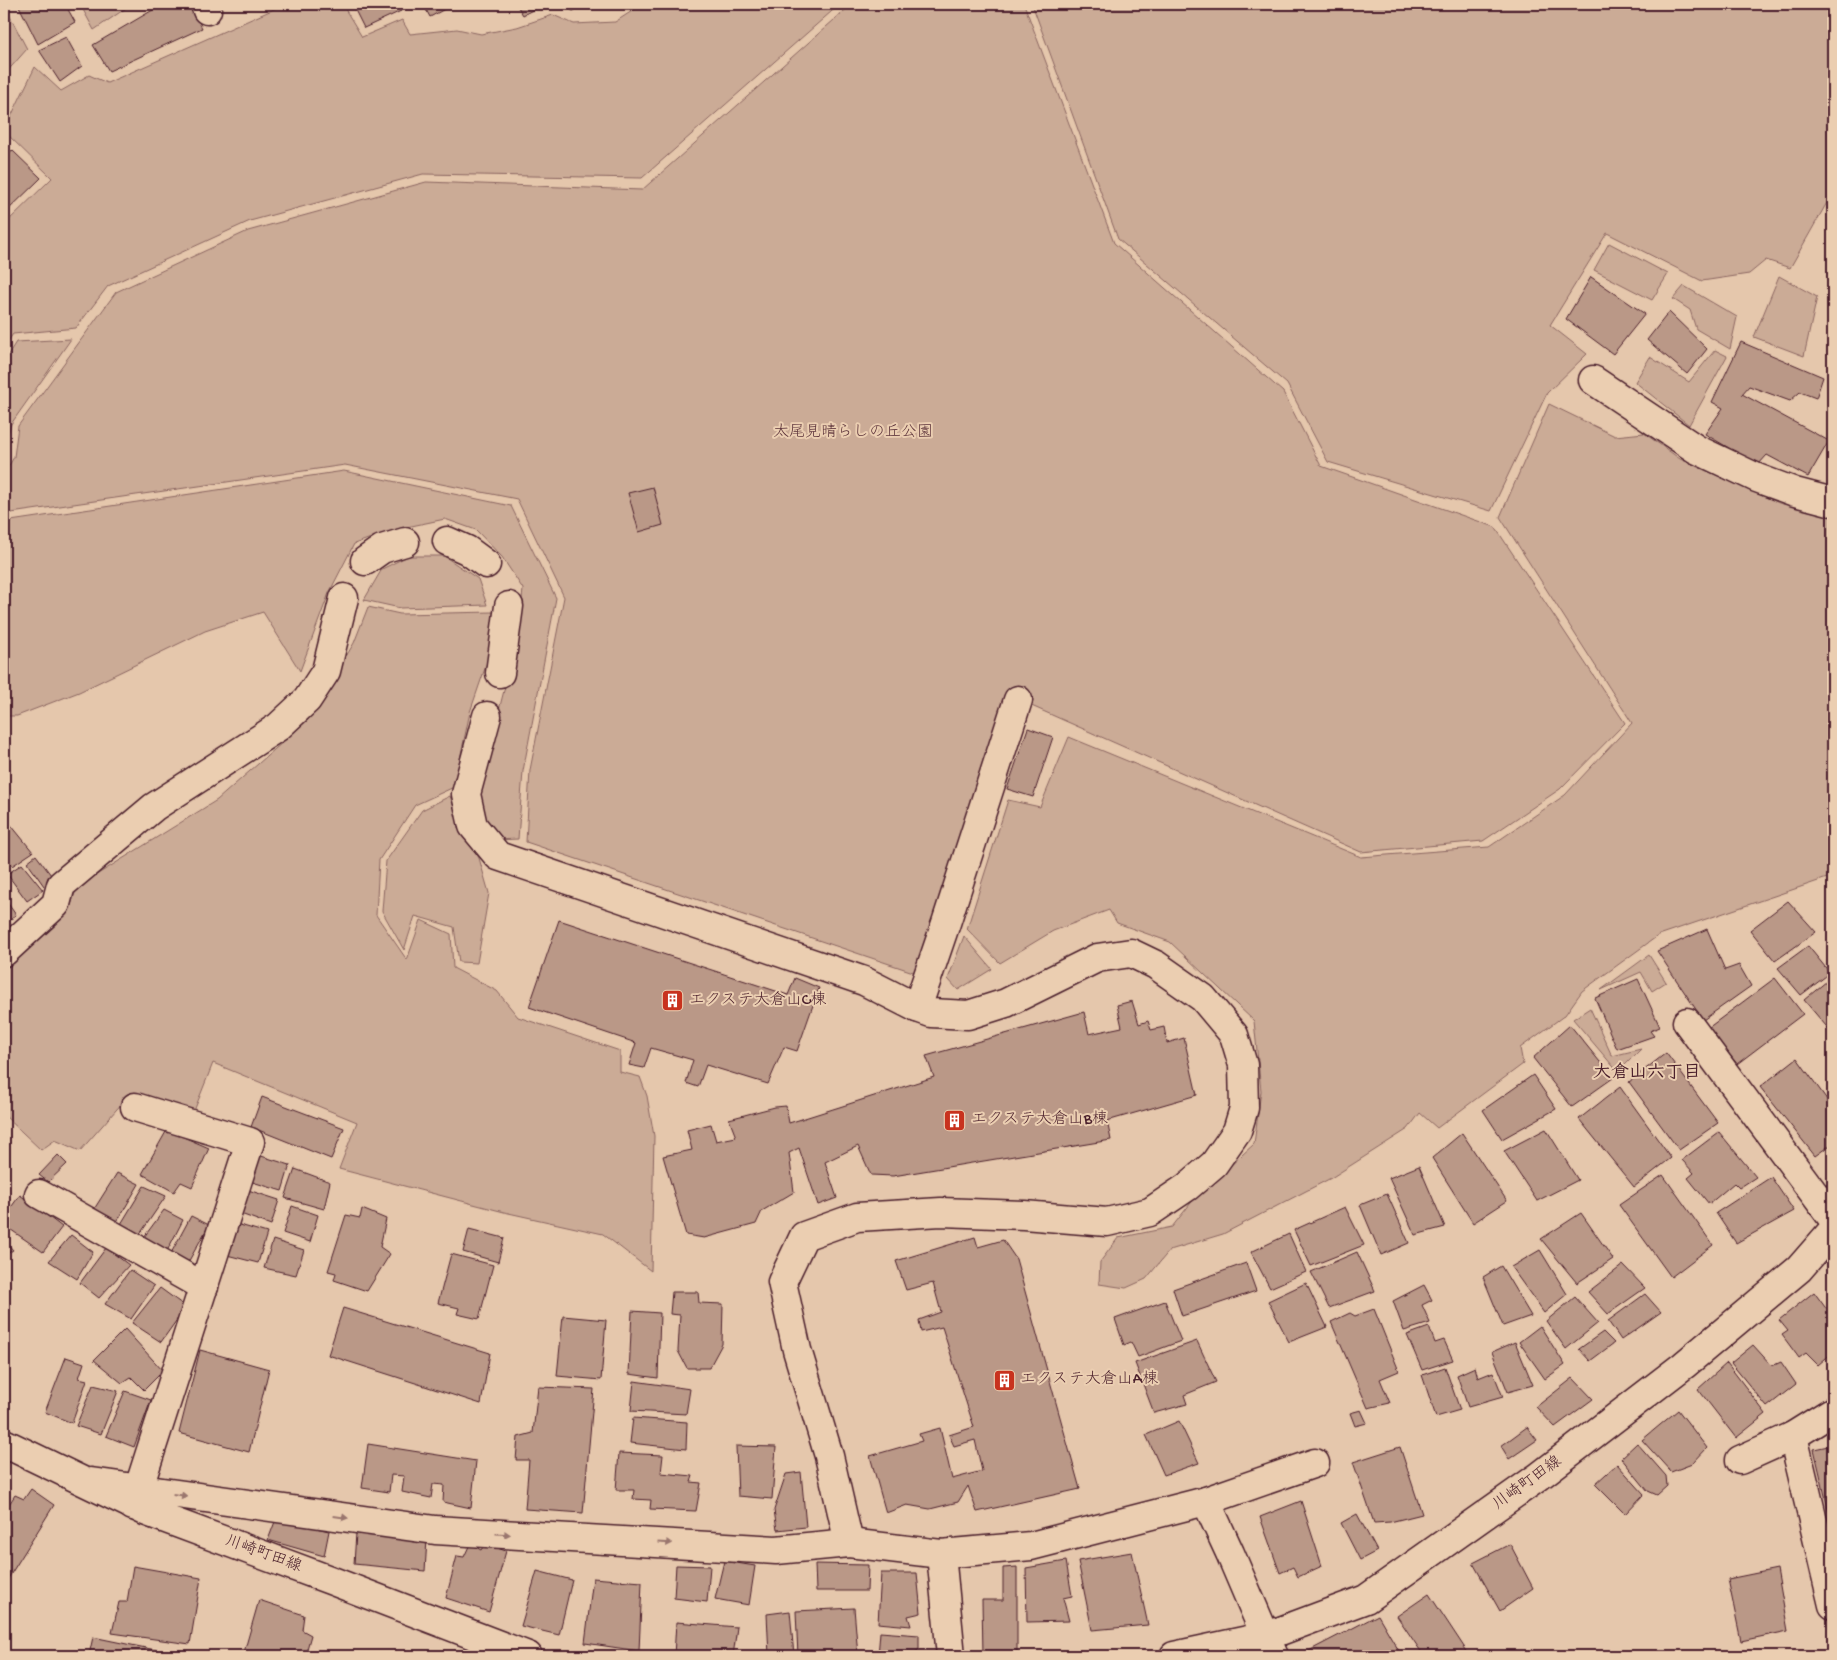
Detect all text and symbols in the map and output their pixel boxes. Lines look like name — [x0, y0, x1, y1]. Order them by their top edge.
park label: 太尾見晴らしの丘公園 — [773, 422, 933, 443]
building icon: エクステ大倉山C棟 — [661, 989, 685, 1013]
place label: エクステ大倉山C棟 — [689, 990, 826, 1011]
district label: 大倉山六丁目 — [1593, 1062, 1701, 1084]
building icon: エクステ大倉山B棟 — [943, 1108, 967, 1132]
place label: エクステ大倉山B棟 — [971, 1109, 1108, 1130]
building icon: エクステ大倉山A棟 — [992, 1368, 1016, 1392]
place label: エクステ大倉山A棟 — [1020, 1369, 1158, 1390]
street label: 川崎町田線 — [1489, 1451, 1566, 1515]
one-way arrow — [173, 1492, 189, 1500]
one-way arrow — [334, 1513, 350, 1521]
one-way arrow — [495, 1530, 511, 1538]
street label: 川崎町田線 — [222, 1531, 305, 1578]
one-way arrow — [657, 1540, 673, 1548]

